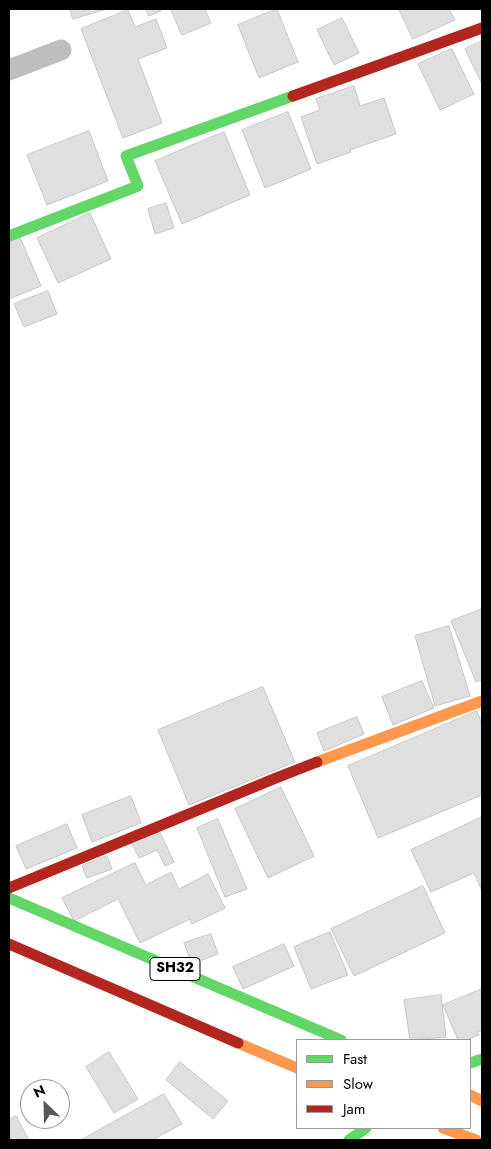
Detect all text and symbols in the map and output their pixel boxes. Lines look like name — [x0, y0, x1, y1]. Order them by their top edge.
road number: SH32 — [150, 958, 200, 981]
legend — [296, 1039, 471, 1129]
text: Fast — [343, 1048, 367, 1070]
text: Slow — [343, 1073, 373, 1095]
north arrow — [20, 1079, 70, 1129]
text: N — [30, 1080, 48, 1103]
text: Jam — [343, 1098, 366, 1120]

